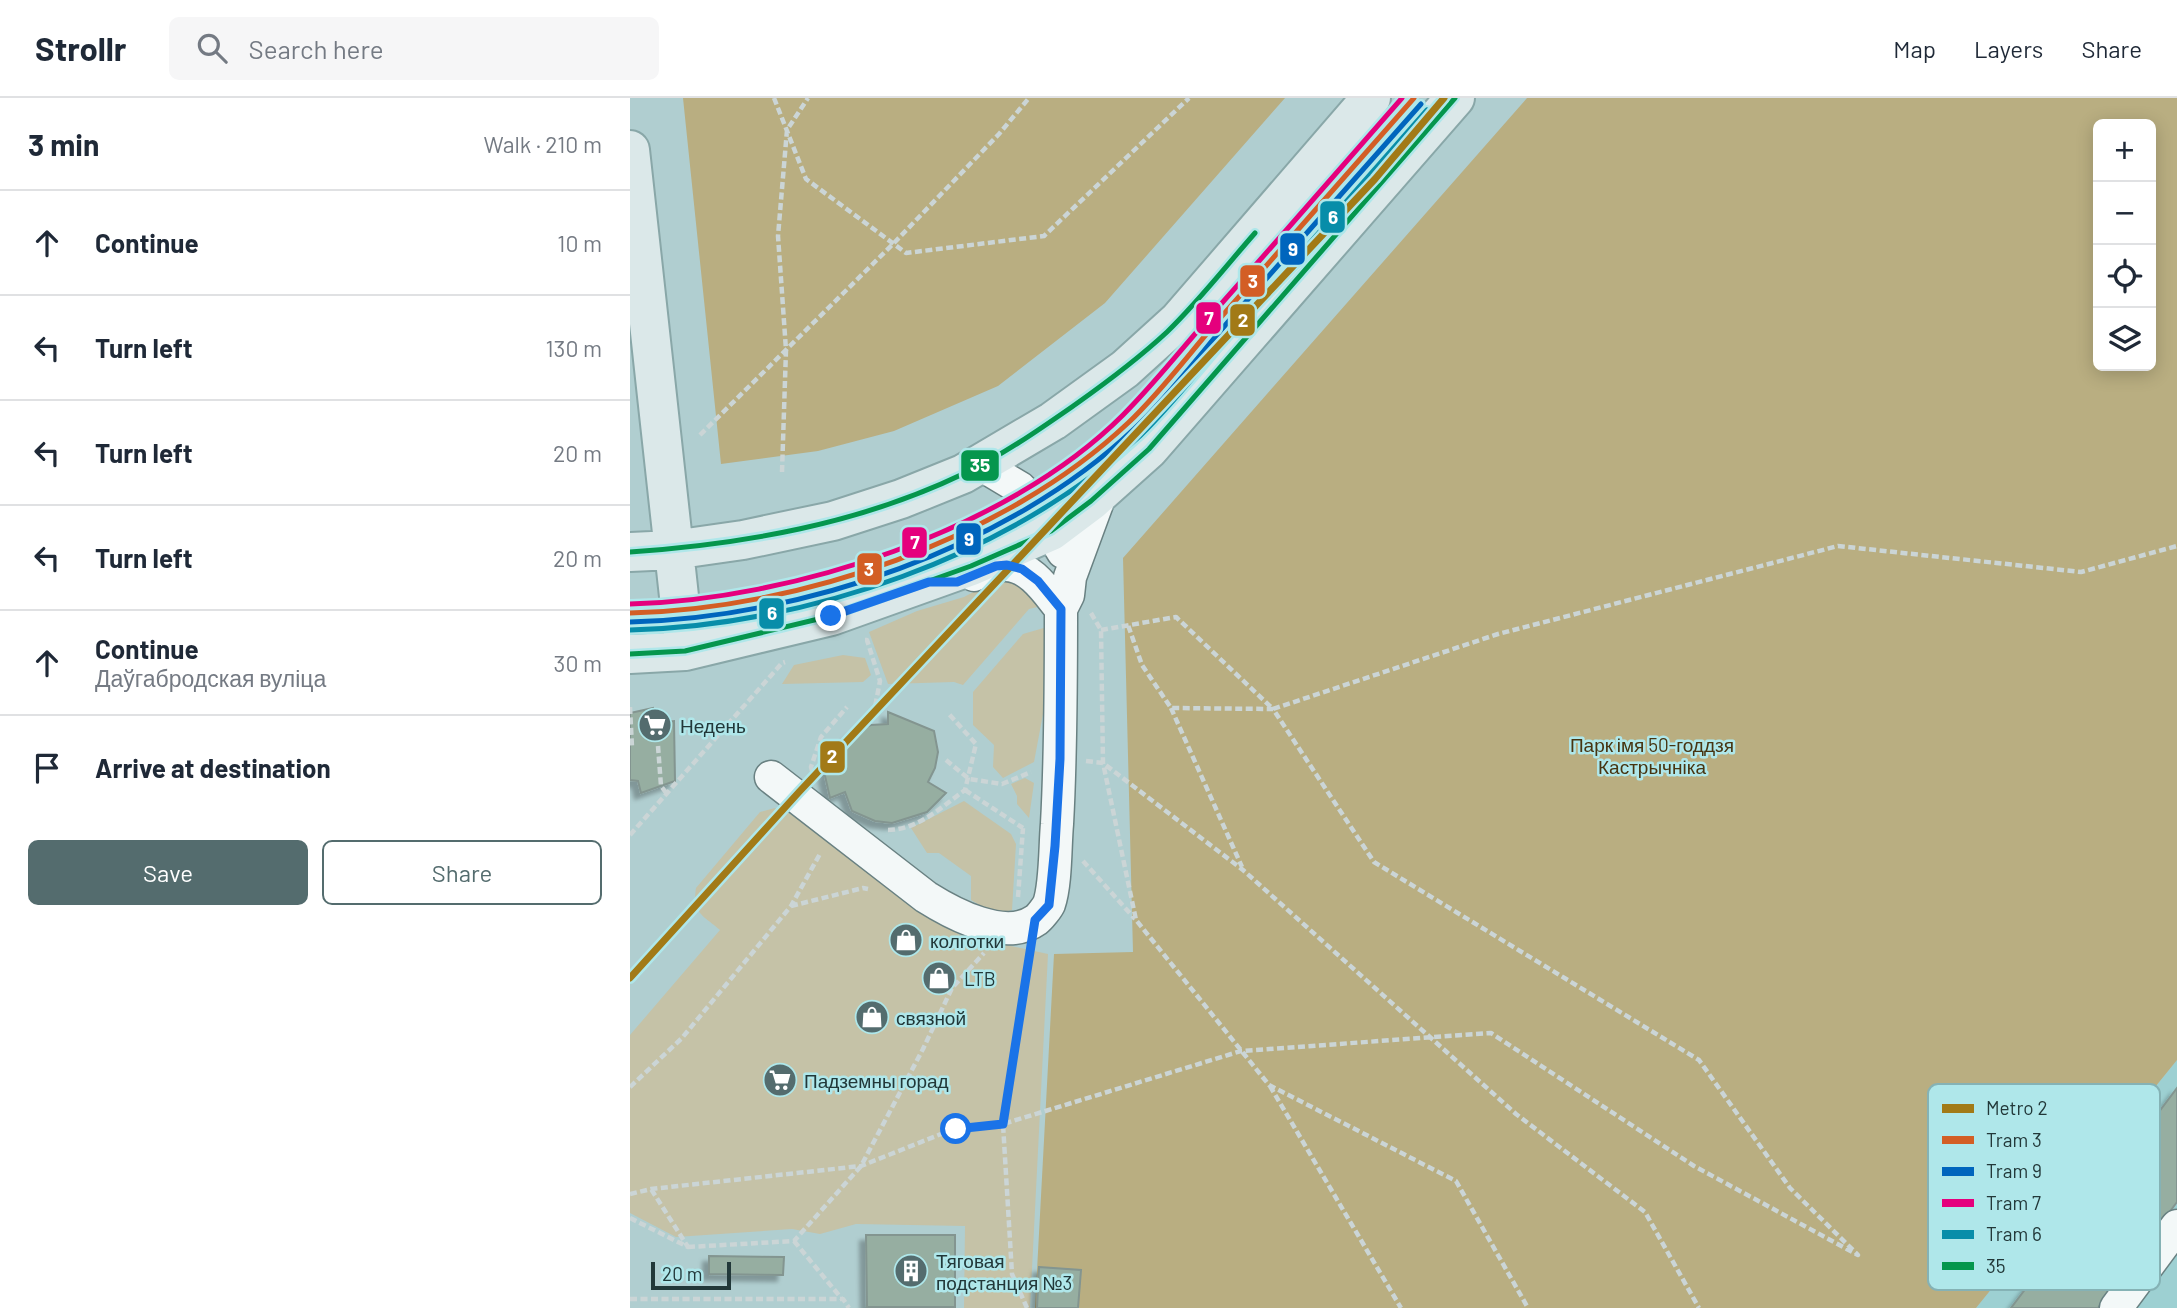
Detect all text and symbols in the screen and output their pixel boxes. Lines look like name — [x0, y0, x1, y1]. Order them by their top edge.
search box — [169, 17, 659, 80]
text: Strollr — [35, 28, 127, 68]
icon: search — [193, 29, 231, 67]
text: Search here — [249, 33, 384, 64]
text: Map — [1893, 34, 1936, 63]
text: Layers — [1974, 34, 2043, 63]
text: Share — [2081, 34, 2142, 63]
map controls — [2093, 119, 2156, 371]
button: + — [2093, 119, 2156, 182]
text: 3 min — [28, 126, 99, 162]
text: Walk · 210 m — [484, 130, 602, 158]
button: − — [2093, 182, 2156, 245]
line badge: 6 — [1319, 200, 1346, 234]
text: 6 — [1328, 205, 1338, 228]
icon: ahead — [28, 224, 66, 262]
text: Continue — [95, 227, 199, 258]
text: 10 m — [557, 229, 602, 257]
line badge: 9 — [1279, 232, 1306, 266]
text: 9 — [1288, 237, 1298, 260]
button: locate — [2093, 245, 2156, 308]
line badge: 3 — [1239, 264, 1266, 298]
text: 3 — [1248, 269, 1258, 292]
line badge: 7 — [1195, 301, 1222, 335]
line badge: 2 — [1229, 303, 1256, 337]
text: 7 — [1204, 306, 1214, 329]
text: 2 — [1238, 308, 1248, 331]
button: layers — [2093, 308, 2156, 371]
icon: left — [28, 329, 66, 367]
text: Turn left — [95, 332, 193, 363]
text: 130 m — [545, 334, 602, 362]
icon: left — [28, 434, 66, 472]
text: Turn left — [95, 437, 193, 468]
text: 20 m — [553, 439, 602, 467]
line badge: 35 — [960, 449, 1000, 482]
text: 35 — [970, 453, 990, 476]
line badge: 9 — [955, 522, 982, 556]
line badge: 7 — [901, 526, 928, 559]
text: 9 — [964, 527, 974, 550]
text: 7 — [910, 530, 920, 553]
icon: left — [28, 539, 66, 577]
text: Turn left — [95, 542, 193, 573]
text: 20 m — [553, 544, 602, 572]
line badge: 3 — [856, 552, 883, 586]
text: 3 — [864, 557, 874, 580]
line badge: 6 — [758, 597, 785, 630]
route end — [815, 600, 846, 631]
text: 6 — [767, 601, 777, 624]
text: Continue — [95, 633, 199, 664]
icon: ahead — [28, 644, 66, 682]
text: 30 m — [554, 649, 602, 677]
text: Даўгабродская вуліца — [95, 664, 326, 692]
supermarket icon: Недень — [636, 706, 674, 744]
place label: Недень — [680, 714, 746, 737]
park label: Парк імя 50-годдзя Кастрычніка — [1570, 733, 1734, 778]
line badge: 2 — [819, 740, 846, 774]
text: 2 — [827, 744, 837, 767]
icon: arrive — [28, 749, 66, 787]
text: Arrive at destination — [95, 752, 331, 783]
button: Save — [28, 840, 308, 905]
button: Share — [322, 840, 602, 905]
shop icon: колготки — [887, 921, 925, 959]
place label: колготки — [930, 929, 1004, 952]
shop icon: LTB — [920, 959, 958, 997]
place label: LTB — [964, 967, 996, 990]
shop icon: связной — [853, 998, 891, 1036]
place label: связной — [896, 1006, 966, 1029]
supermarket icon: Падземны горад — [761, 1061, 799, 1099]
place label: Падземны горад — [804, 1069, 949, 1092]
legend — [1928, 1084, 2160, 1290]
text: Metro 2 — [1986, 1096, 2048, 1119]
route start — [940, 1113, 971, 1144]
text: Tram 3 — [1986, 1128, 2042, 1151]
text: Tram 9 — [1986, 1159, 2042, 1182]
text: Tram 7 — [1986, 1191, 2041, 1214]
text: Tram 6 — [1986, 1222, 2042, 1245]
place label: Тяговая подстанция №3 — [936, 1249, 1072, 1294]
building icon: Тяговая подстанция №3 — [892, 1252, 930, 1290]
text: 35 — [1986, 1254, 2006, 1277]
scale bar — [651, 1259, 732, 1291]
text: 20 m — [662, 1262, 702, 1285]

